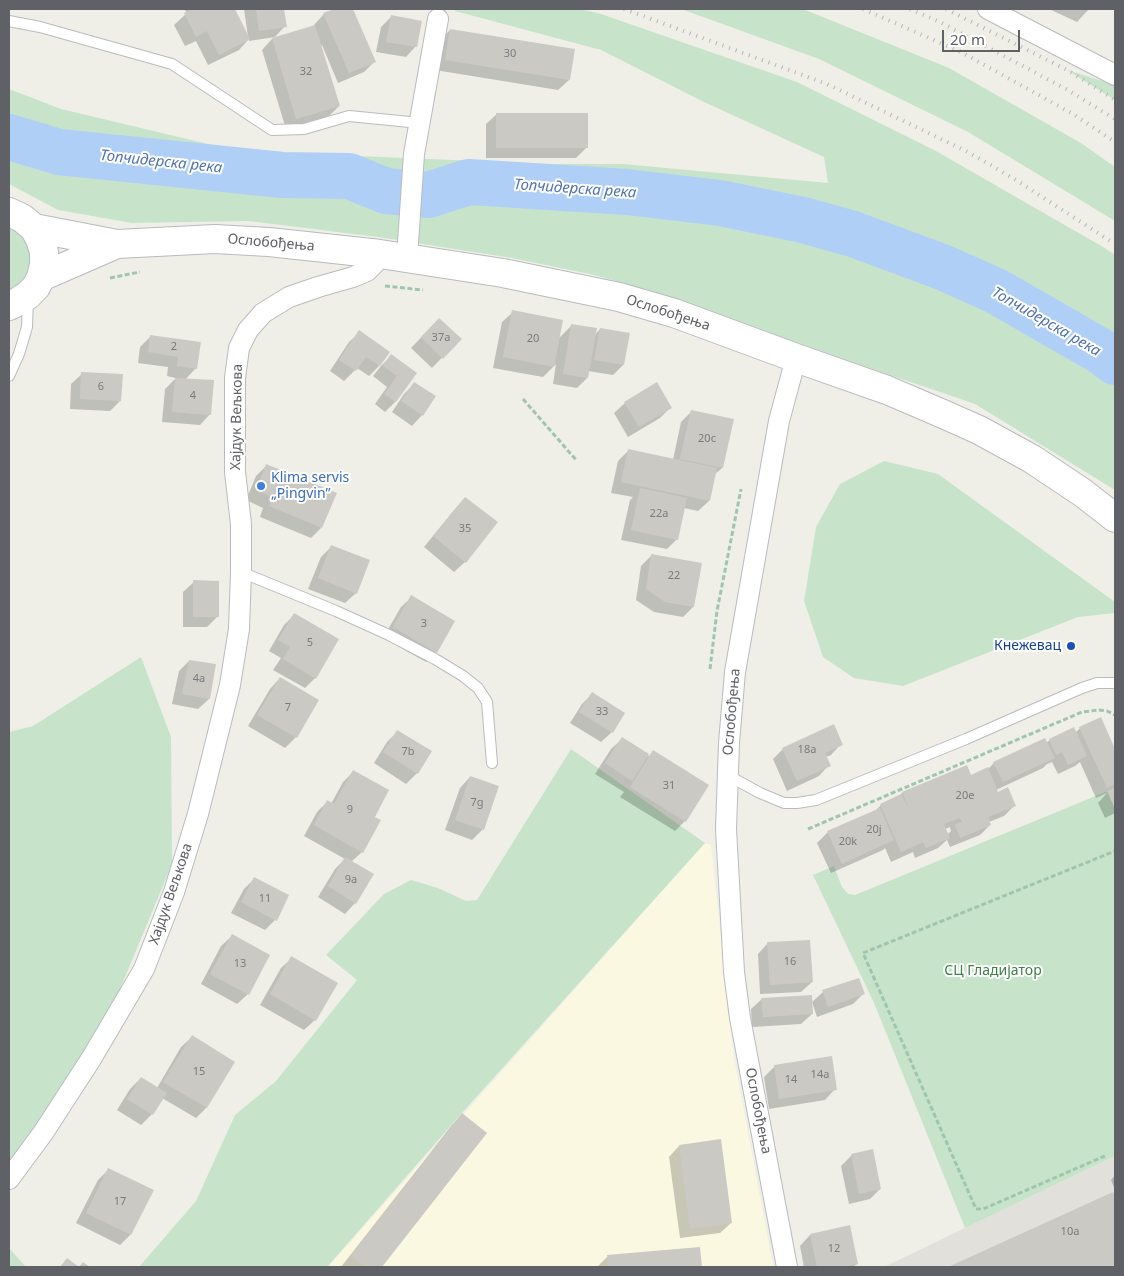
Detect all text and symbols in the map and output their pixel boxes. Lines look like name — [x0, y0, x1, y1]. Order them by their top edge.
scale bar — [944, 20, 1022, 52]
text: 20 m — [950, 29, 985, 49]
house number: 30 — [504, 47, 516, 61]
house number: 32 — [300, 65, 312, 79]
water label: Топчидерска река — [99, 147, 223, 177]
water label: Топчидерска река — [513, 176, 637, 202]
street label: Ослобођења — [227, 231, 315, 255]
water label: Топчидерска река — [988, 284, 1104, 360]
street label: Ослобођења — [624, 292, 712, 334]
house number: 37a — [432, 331, 450, 345]
house number: 20 — [527, 332, 539, 346]
house number: 2 — [171, 340, 177, 354]
street label: Хајдук Вељкова — [228, 364, 246, 470]
house number: 6 — [98, 380, 104, 394]
house number: 4 — [190, 389, 196, 403]
house number: 20c — [698, 432, 716, 446]
place label: Klima servis „Pingvin” — [271, 470, 349, 502]
marker: Klima servis „Pingvin” — [255, 480, 267, 492]
house number: 22a — [650, 507, 668, 521]
house number: 35 — [459, 522, 471, 536]
house number: 22 — [668, 569, 680, 583]
house number: 3 — [421, 617, 427, 631]
house number: 5 — [307, 636, 313, 650]
place label: Кнежевац — [994, 638, 1061, 654]
marker: Кнежевац — [1065, 640, 1077, 652]
street label: Ослобођења — [720, 668, 744, 756]
house number: 4a — [193, 672, 205, 686]
house number: 7 — [285, 701, 291, 715]
house number: 33 — [596, 705, 608, 719]
house number: 18a — [798, 743, 816, 757]
house number: 7b — [401, 745, 415, 759]
house number: 31 — [663, 779, 675, 793]
house number: 20e — [956, 789, 974, 803]
house number: 7g — [470, 796, 484, 810]
house number: 9 — [347, 803, 353, 817]
house number: 20j — [866, 823, 882, 837]
house number: 20k — [839, 835, 857, 849]
street label: Хајдук Вељкова — [146, 841, 196, 947]
house number: 9a — [345, 873, 357, 887]
house number: 11 — [259, 892, 271, 906]
house number: 16 — [784, 955, 796, 969]
house number: 13 — [234, 957, 246, 971]
park label: СЦ Гладијатор — [944, 963, 1042, 979]
house number: 15 — [193, 1065, 205, 1079]
street label: Ослобођења — [741, 1067, 775, 1155]
house number: 14a — [811, 1068, 829, 1082]
house number: 14 — [785, 1073, 797, 1087]
house number: 17 — [114, 1195, 126, 1209]
house number: 10a — [1061, 1225, 1079, 1239]
house number: 12 — [828, 1242, 840, 1256]

